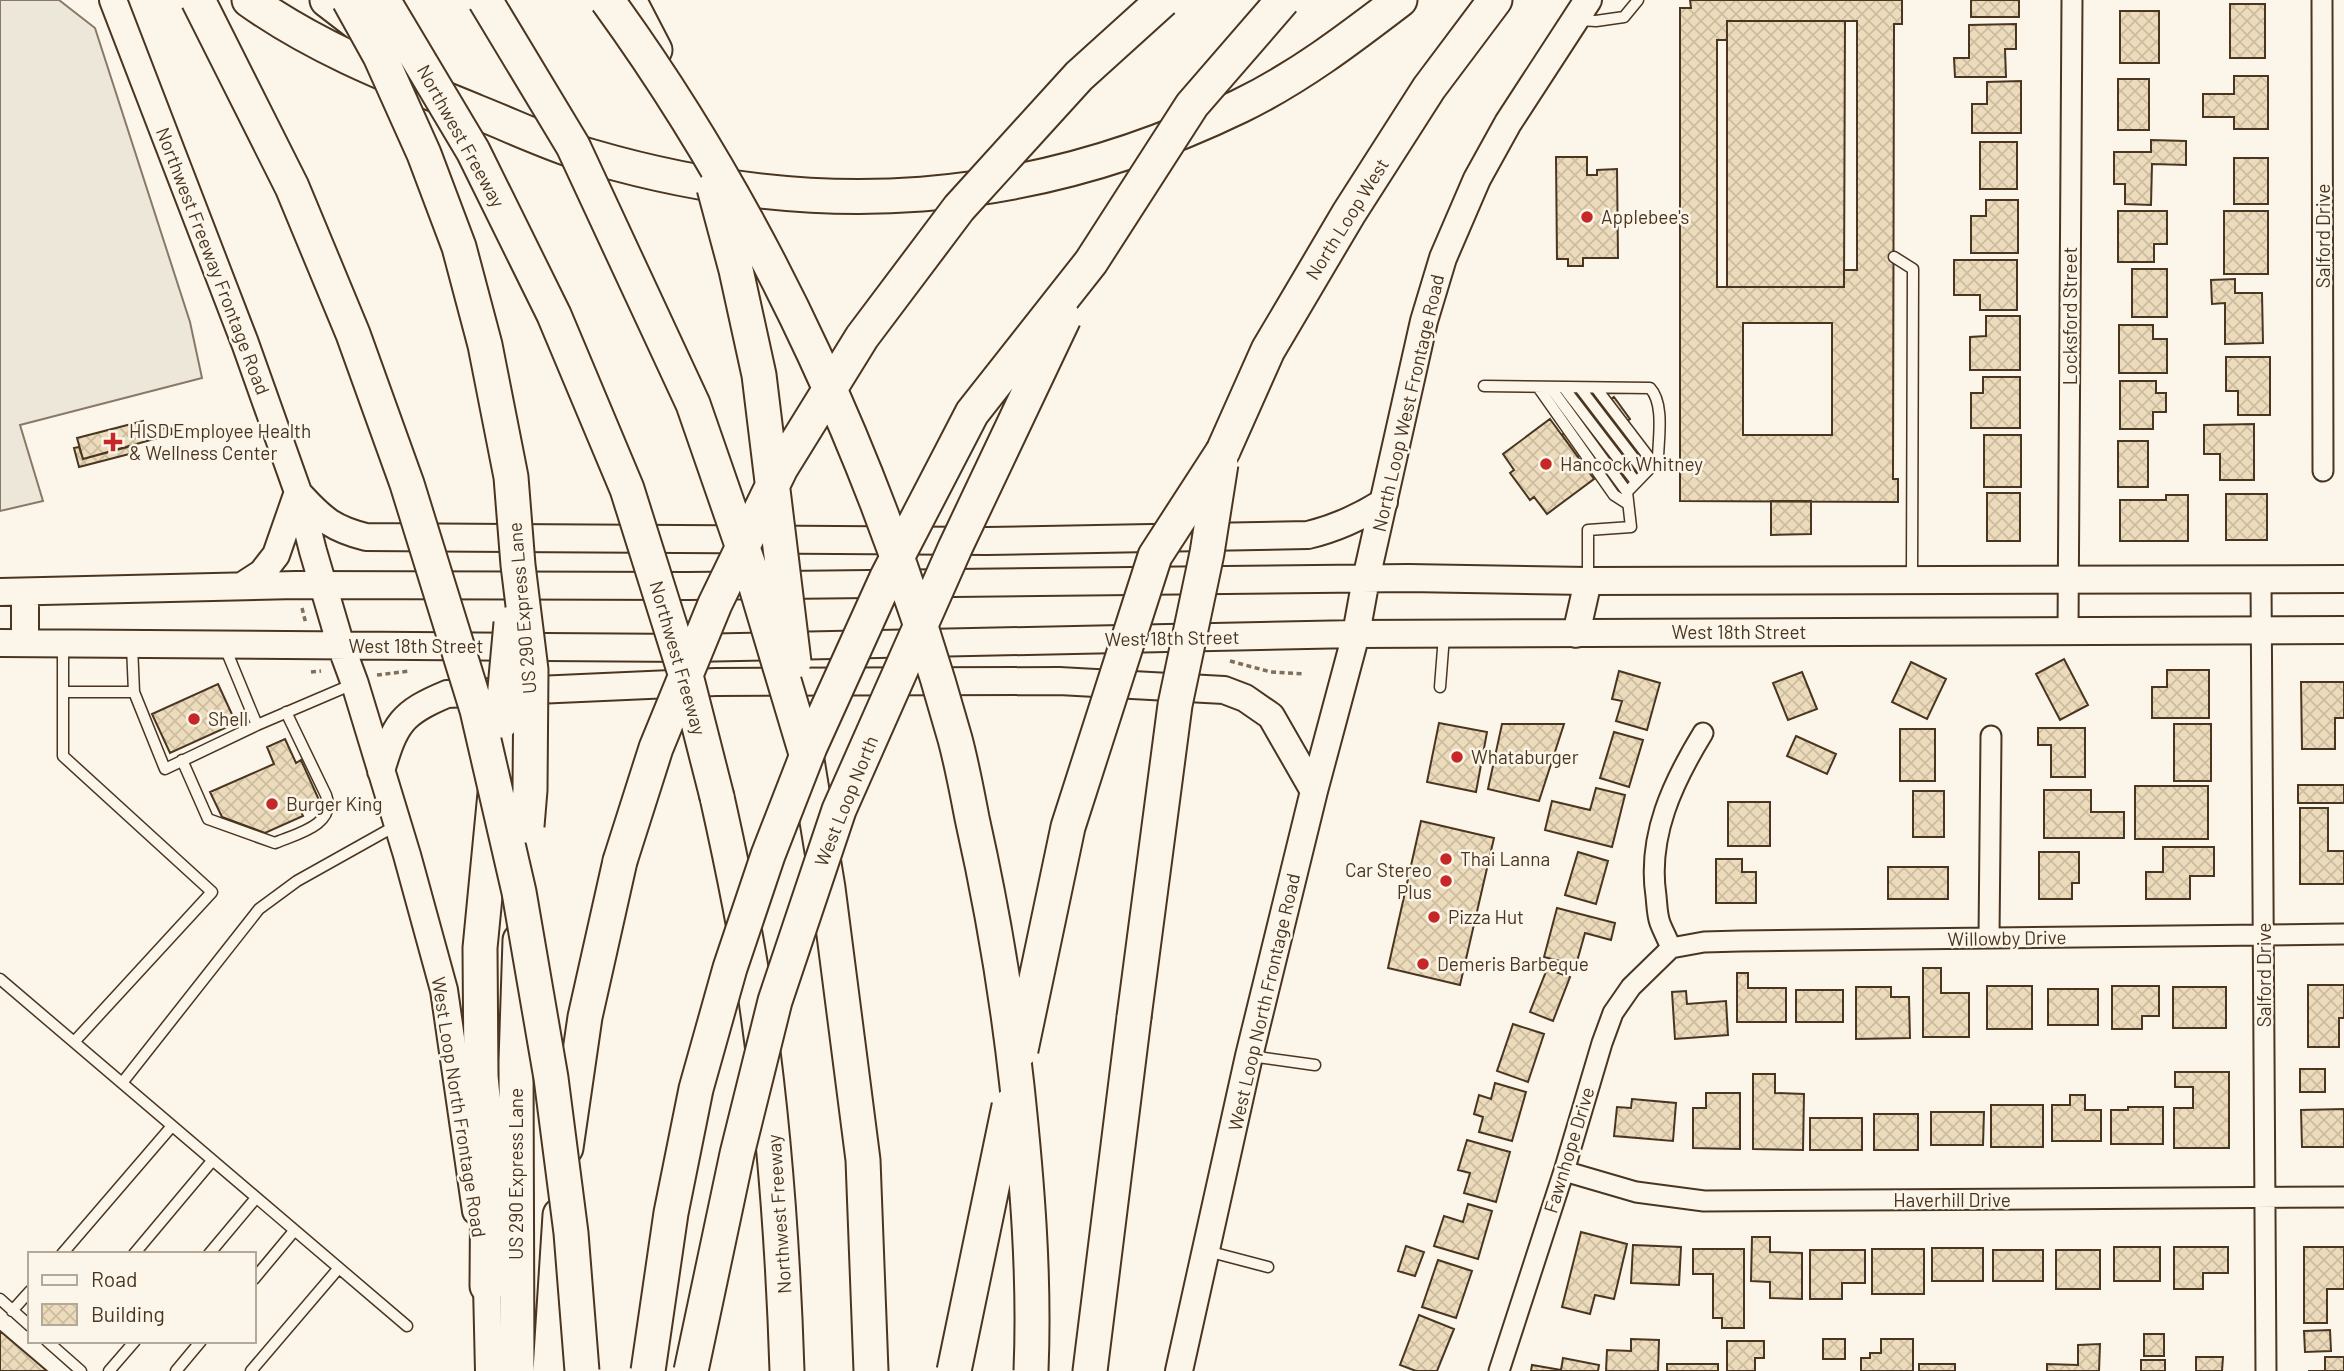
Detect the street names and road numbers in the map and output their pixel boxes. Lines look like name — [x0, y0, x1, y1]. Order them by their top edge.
street label: Northwest Freeway — [413, 60, 510, 211]
street label: Northwest Freeway Frontage Road — [152, 124, 275, 398]
street label: North Loop West — [1300, 154, 1393, 284]
street label: Salford Drive — [2311, 184, 2334, 288]
street label: Locksford Street — [2058, 247, 2081, 385]
street label: North Loop West Frontage Road — [1367, 272, 1448, 534]
street label: US 290 Express Lane — [503, 521, 540, 695]
street label: Northwest Freeway — [645, 578, 712, 738]
street label: West 18th Street — [1672, 620, 1806, 643]
street label: West 18th Street — [1104, 625, 1240, 650]
street label: West 18th Street — [349, 634, 483, 657]
street label: West Loop North — [809, 732, 882, 870]
street label: West Loop North Frontage Road — [1223, 871, 1304, 1133]
street label: Salford Drive — [2252, 923, 2275, 1027]
street label: Willowby Drive — [1947, 925, 2067, 950]
street label: West Loop North Frontage Road — [428, 975, 491, 1239]
street label: Fawnhope Drive — [1538, 1084, 1599, 1216]
street label: US 290 Express Lane — [504, 1088, 527, 1260]
street label: Northwest Freeway — [761, 1133, 796, 1295]
street label: Haverhill Drive — [1893, 1188, 2011, 1211]

